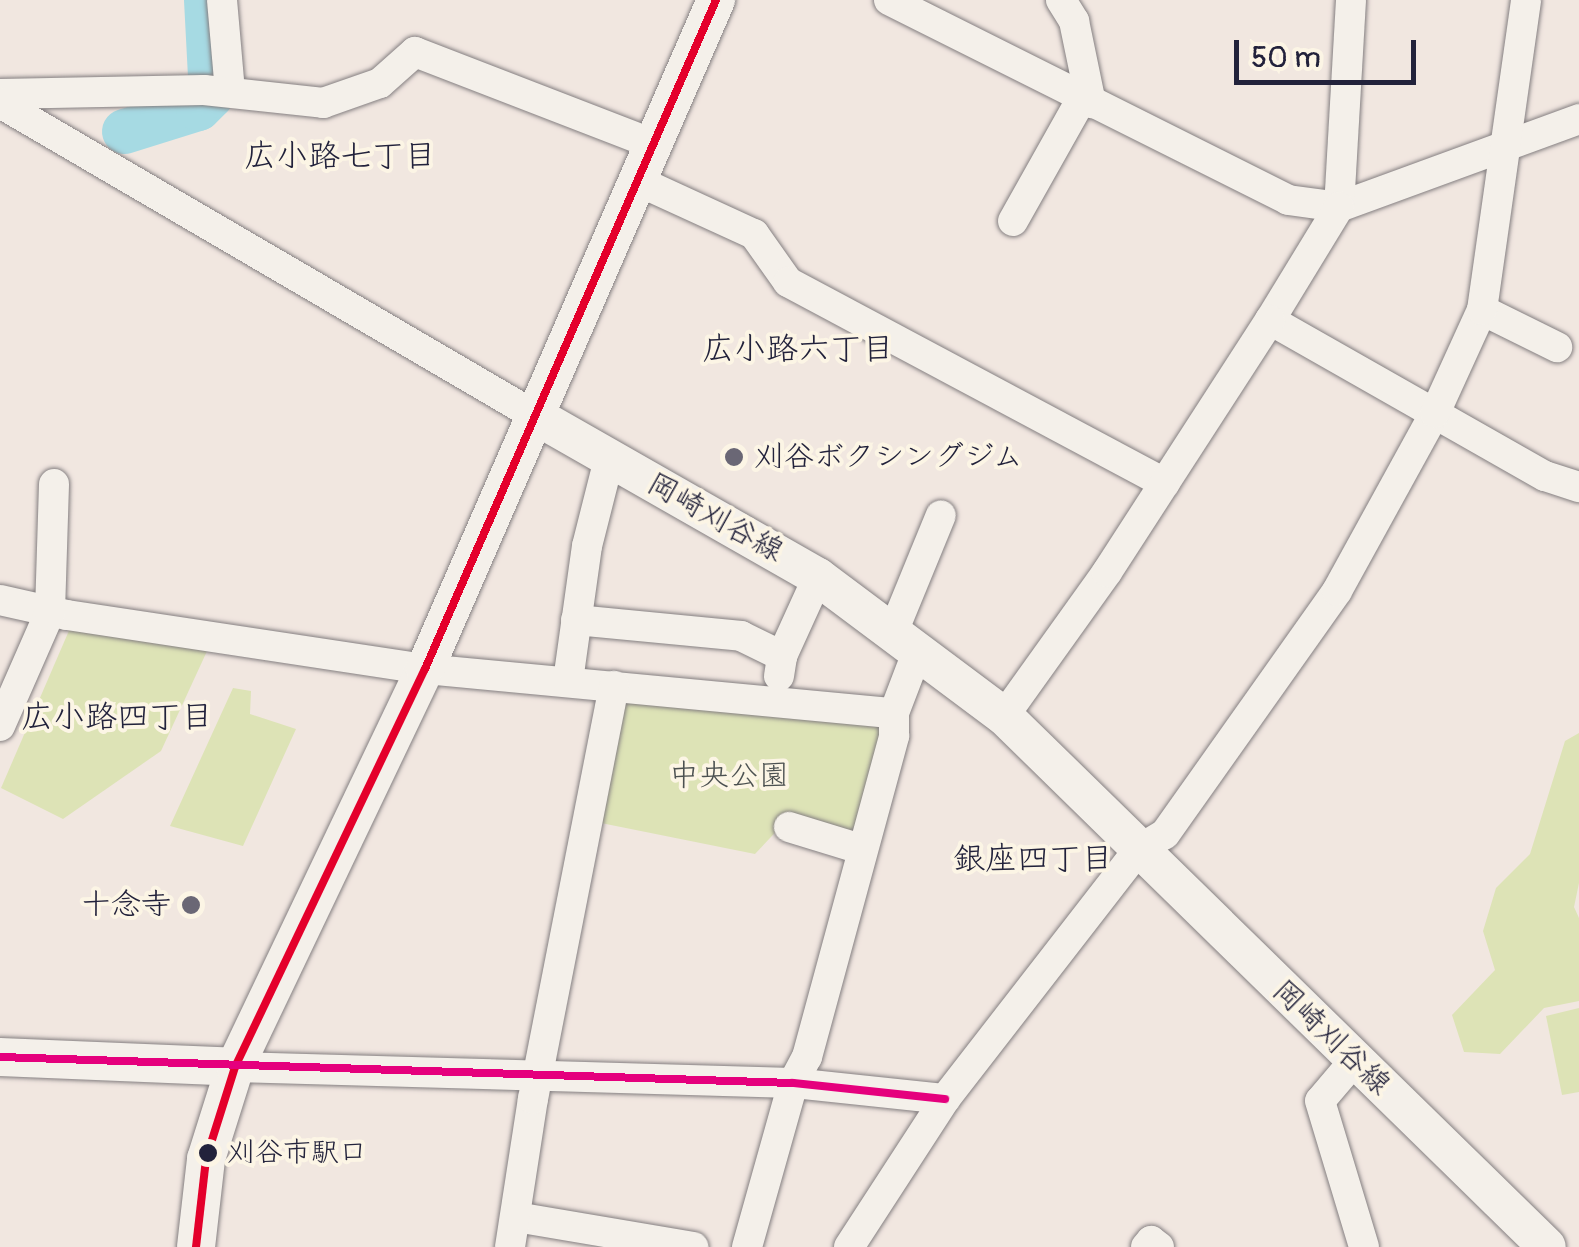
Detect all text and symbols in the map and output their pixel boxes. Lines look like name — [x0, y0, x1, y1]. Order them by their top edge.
scale bar — [1239, 20, 1422, 82]
text: 50 m — [1251, 39, 1321, 76]
district label: 広小路七丁目 — [244, 137, 436, 175]
district label: 広小路六丁目 — [702, 330, 894, 368]
place label: 刈谷ボクシングジム — [754, 439, 1024, 475]
marker: 刈谷ボクシングジム — [723, 446, 745, 468]
street label: 岡崎刈谷線 — [641, 466, 789, 570]
district label: 広小路四丁目 — [21, 698, 213, 736]
park label: 中央公園 — [669, 758, 789, 794]
district label: 銀座四丁目 — [953, 840, 1113, 878]
place label: 十念寺 — [81, 887, 171, 923]
marker: 十念寺 — [180, 894, 202, 916]
street label: 岡崎刈谷線 — [1265, 973, 1397, 1103]
place label: 刈谷市駅口 — [227, 1136, 367, 1170]
marker: 刈谷市駅口 — [198, 1143, 218, 1163]

